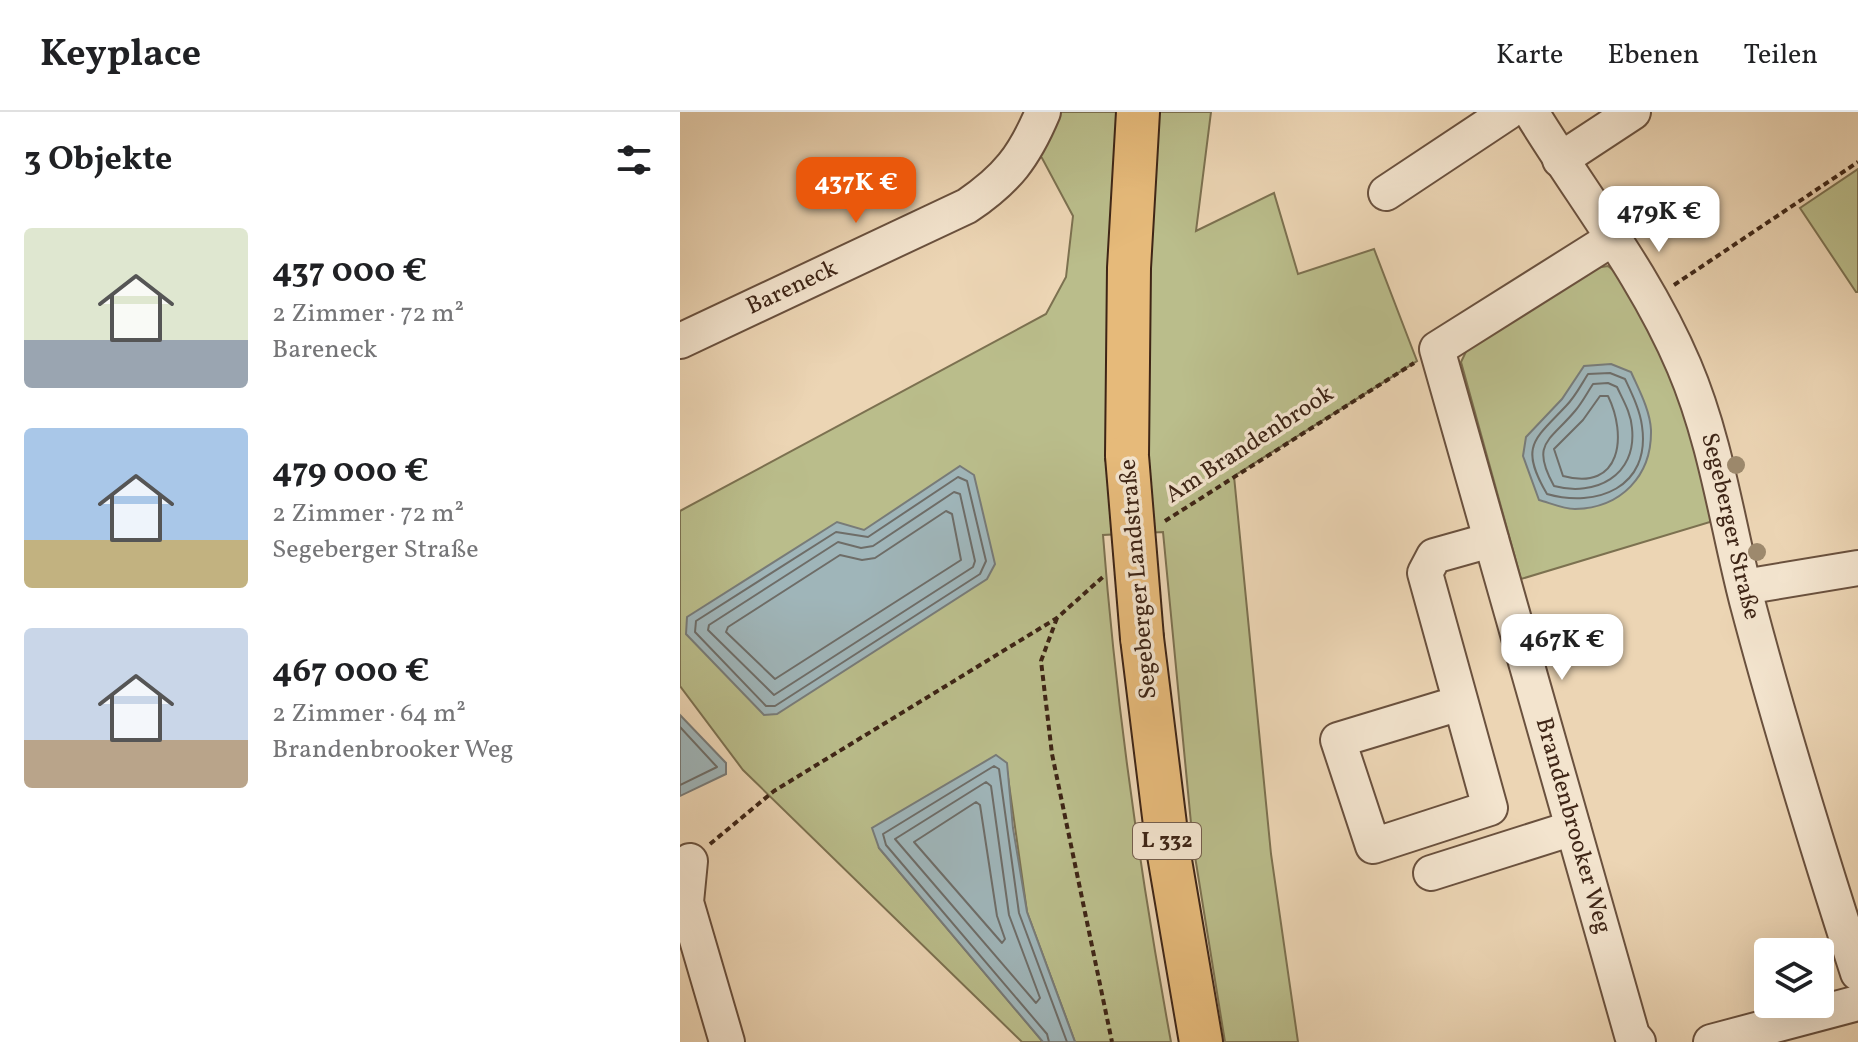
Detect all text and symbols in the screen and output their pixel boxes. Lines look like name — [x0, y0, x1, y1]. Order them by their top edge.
text: Keyplace — [40, 29, 201, 82]
text: Karte — [1496, 36, 1563, 75]
text: Ebenen — [1607, 36, 1700, 75]
text: Teilen — [1744, 36, 1818, 75]
text: 3 Objekte — [24, 137, 172, 184]
icon: filters — [612, 138, 656, 182]
pin: 437K € — [791, 157, 921, 225]
text: 437K € — [814, 165, 898, 201]
pin: 479K € — [1594, 186, 1724, 254]
text: 479K € — [1617, 194, 1701, 230]
text: 437 000 € — [272, 249, 427, 296]
street label: Bareneck — [741, 252, 843, 324]
icon: home — [88, 260, 184, 356]
text: 2 Zimmer · 72 m² — [272, 296, 464, 332]
text: Bareneck — [272, 332, 377, 368]
street label: Am Brandenbrook — [1159, 378, 1341, 512]
street label: Segeberger Straße — [1691, 429, 1768, 624]
text: 479 000 € — [272, 449, 429, 496]
street label: Segeberger Landstraße — [1112, 457, 1166, 701]
icon: home — [88, 460, 184, 556]
text: 2 Zimmer · 72 m² — [272, 496, 464, 532]
text: Segeberger Straße — [272, 532, 479, 568]
pin: 467K € — [1497, 614, 1627, 682]
text: 467K € — [1519, 622, 1605, 658]
text: 467 000 € — [272, 649, 430, 696]
icon: home — [88, 660, 184, 756]
text: 2 Zimmer · 64 m² — [272, 696, 466, 732]
street label: Brandenbrooker Weg — [1526, 714, 1619, 938]
text: Brandenbrooker Weg — [272, 732, 514, 768]
road number: L 332 — [1133, 823, 1201, 859]
map controls — [1754, 938, 1834, 1018]
button: layers — [1754, 938, 1834, 1018]

